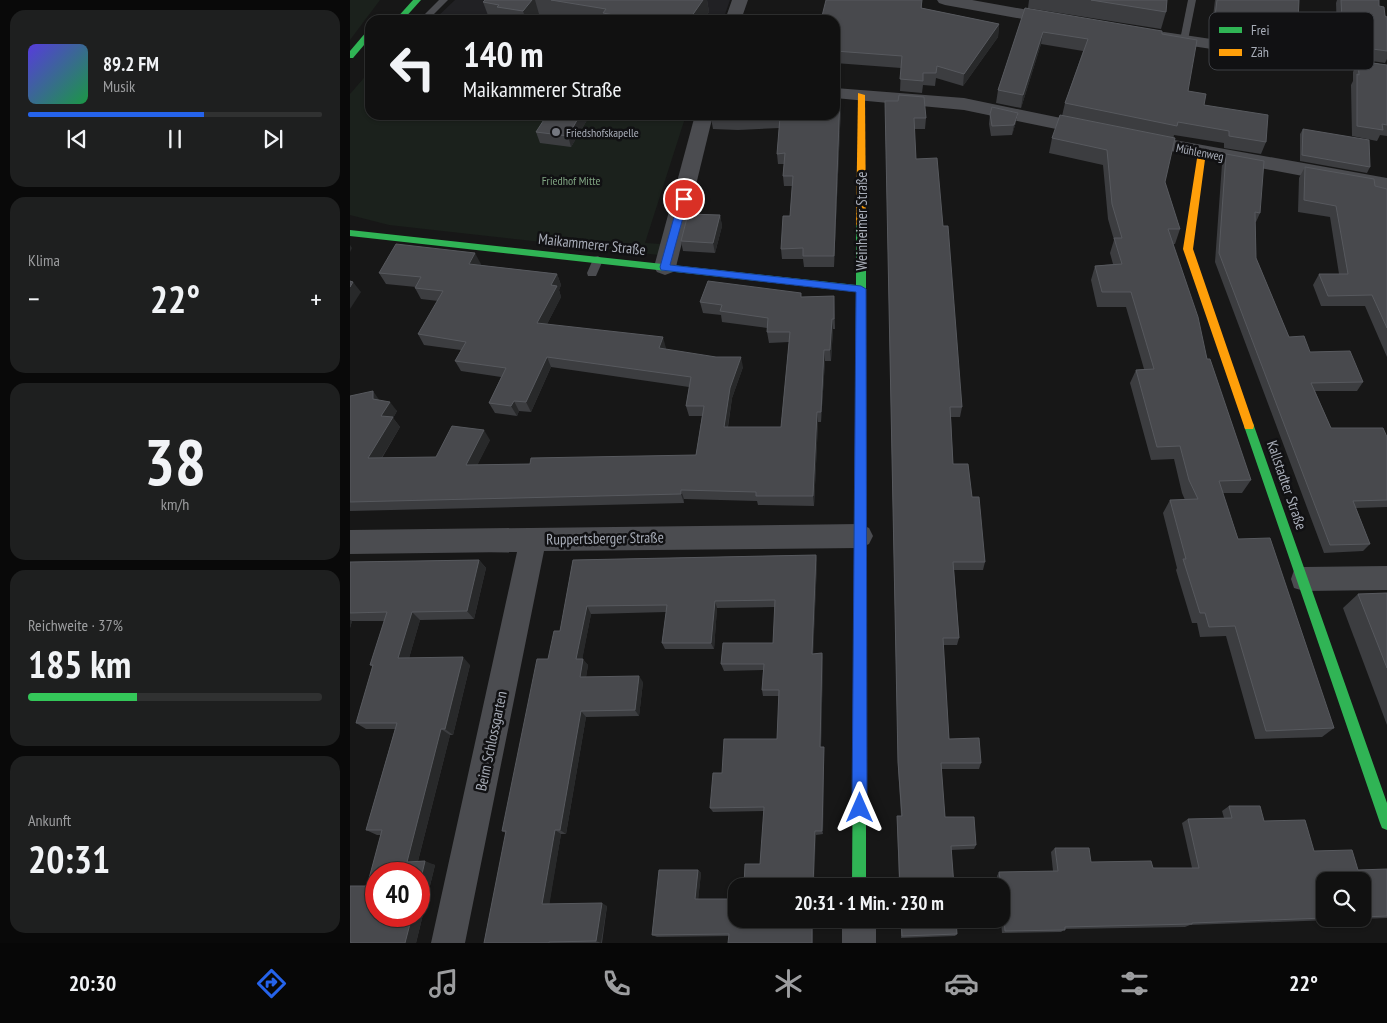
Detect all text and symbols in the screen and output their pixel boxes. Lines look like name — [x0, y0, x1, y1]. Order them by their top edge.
legend — [1209, 12, 1374, 70]
text: Frei — [1251, 21, 1269, 39]
text: 140 m — [463, 31, 544, 77]
icon: left — [380, 35, 445, 100]
text: Zäh — [1251, 43, 1269, 61]
text: 89.2 FM — [103, 52, 159, 76]
text: Maikammerer Straße — [463, 75, 622, 103]
text: Musik — [103, 76, 135, 96]
icon: previous — [63, 125, 91, 153]
icon: pause — [161, 125, 189, 153]
icon: next — [259, 125, 287, 153]
place label: Friedshofskapelle — [566, 125, 639, 140]
marker: Friedshofskapelle — [550, 126, 562, 138]
street label: Mühlenweg — [1175, 140, 1225, 164]
street label: Weinheimer Straße — [852, 171, 871, 271]
park label: Friedhof Mitte — [542, 173, 600, 188]
pin — [663, 178, 705, 220]
icon: arrive — [670, 185, 698, 213]
street label: Maikammerer Straße — [537, 229, 647, 259]
text: Klima — [28, 250, 60, 270]
text: 22° — [150, 274, 200, 323]
text: − — [28, 280, 40, 317]
text: + — [310, 280, 322, 317]
text: 38 — [144, 419, 206, 503]
street label: Kallstadter Straße — [1263, 438, 1311, 532]
text: km/h — [161, 494, 189, 514]
street label: Ruppertsberger Straße — [546, 527, 664, 549]
text: Reichweite · 37% — [28, 615, 123, 635]
text: 185 km — [28, 639, 131, 688]
street label: Beim Schlossgarten — [471, 689, 511, 793]
position arrow — [833, 781, 885, 833]
text: Ankunft — [28, 810, 71, 830]
text: 20:31 — [28, 834, 110, 883]
speed limit sign: 40 — [365, 862, 430, 927]
map controls — [1316, 872, 1371, 927]
button: search — [1316, 872, 1371, 927]
text: 20:31 · 1 Min. · 230 m — [794, 891, 944, 915]
icon: directions — [254, 966, 289, 1001]
icon: music — [426, 966, 461, 1001]
icon: phone — [599, 966, 634, 1001]
icon: climate — [771, 966, 806, 1001]
icon: car — [944, 966, 979, 1001]
icon: filters — [1117, 966, 1152, 1001]
text: 20:30 — [69, 969, 116, 997]
text: 22° — [1289, 969, 1318, 997]

